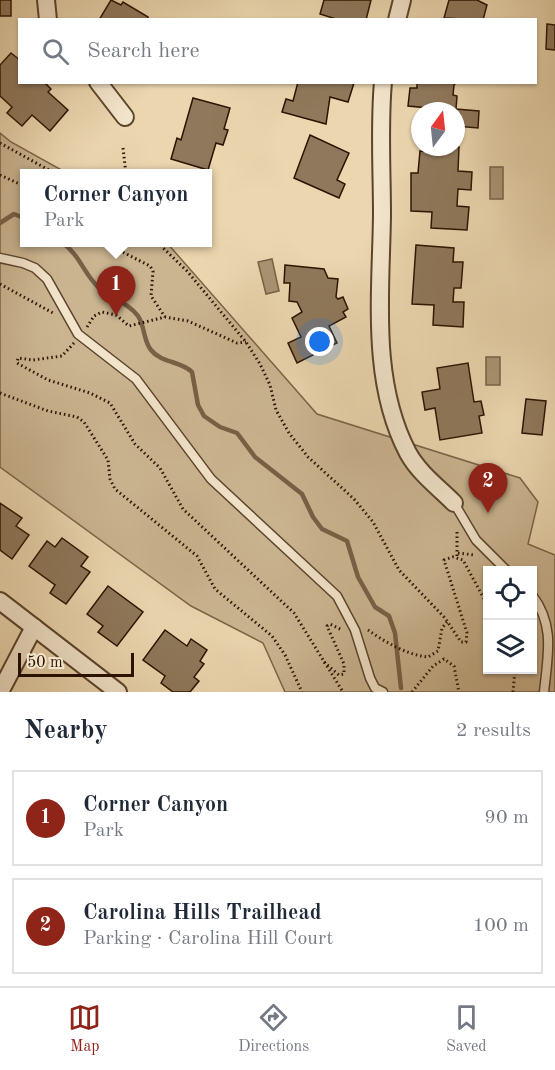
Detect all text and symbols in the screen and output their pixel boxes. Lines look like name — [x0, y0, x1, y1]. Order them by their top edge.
search box — [18, 18, 537, 84]
icon: search — [39, 35, 72, 68]
text: Search here — [87, 40, 200, 62]
north arrow — [411, 102, 465, 156]
popup — [20, 169, 212, 247]
text: Corner Canyon — [43, 184, 189, 206]
text: Park — [43, 211, 85, 231]
pin: 1 — [96, 266, 136, 316]
your location — [305, 327, 334, 356]
pin: 2 — [468, 464, 508, 513]
map controls — [483, 566, 537, 674]
button: locate — [483, 566, 537, 620]
button: layers — [483, 620, 537, 674]
scale bar — [18, 650, 134, 678]
text: 50 m — [27, 655, 63, 671]
text: Nearby — [24, 718, 108, 744]
text: 2 results — [456, 721, 531, 741]
text: Corner Canyon — [83, 794, 228, 816]
text: 1 — [40, 808, 51, 828]
text: 90 m — [484, 808, 529, 828]
text: Park — [83, 821, 124, 841]
text: Carolina Hills Trailhead — [83, 902, 321, 924]
text: 2 — [40, 916, 51, 936]
text: 100 m — [473, 916, 529, 936]
text: Parking · Carolina Hill Court — [83, 929, 333, 949]
tab: Map — [68, 1001, 101, 1057]
tab: Directions — [238, 1001, 309, 1057]
tab: Saved — [446, 1001, 487, 1057]

